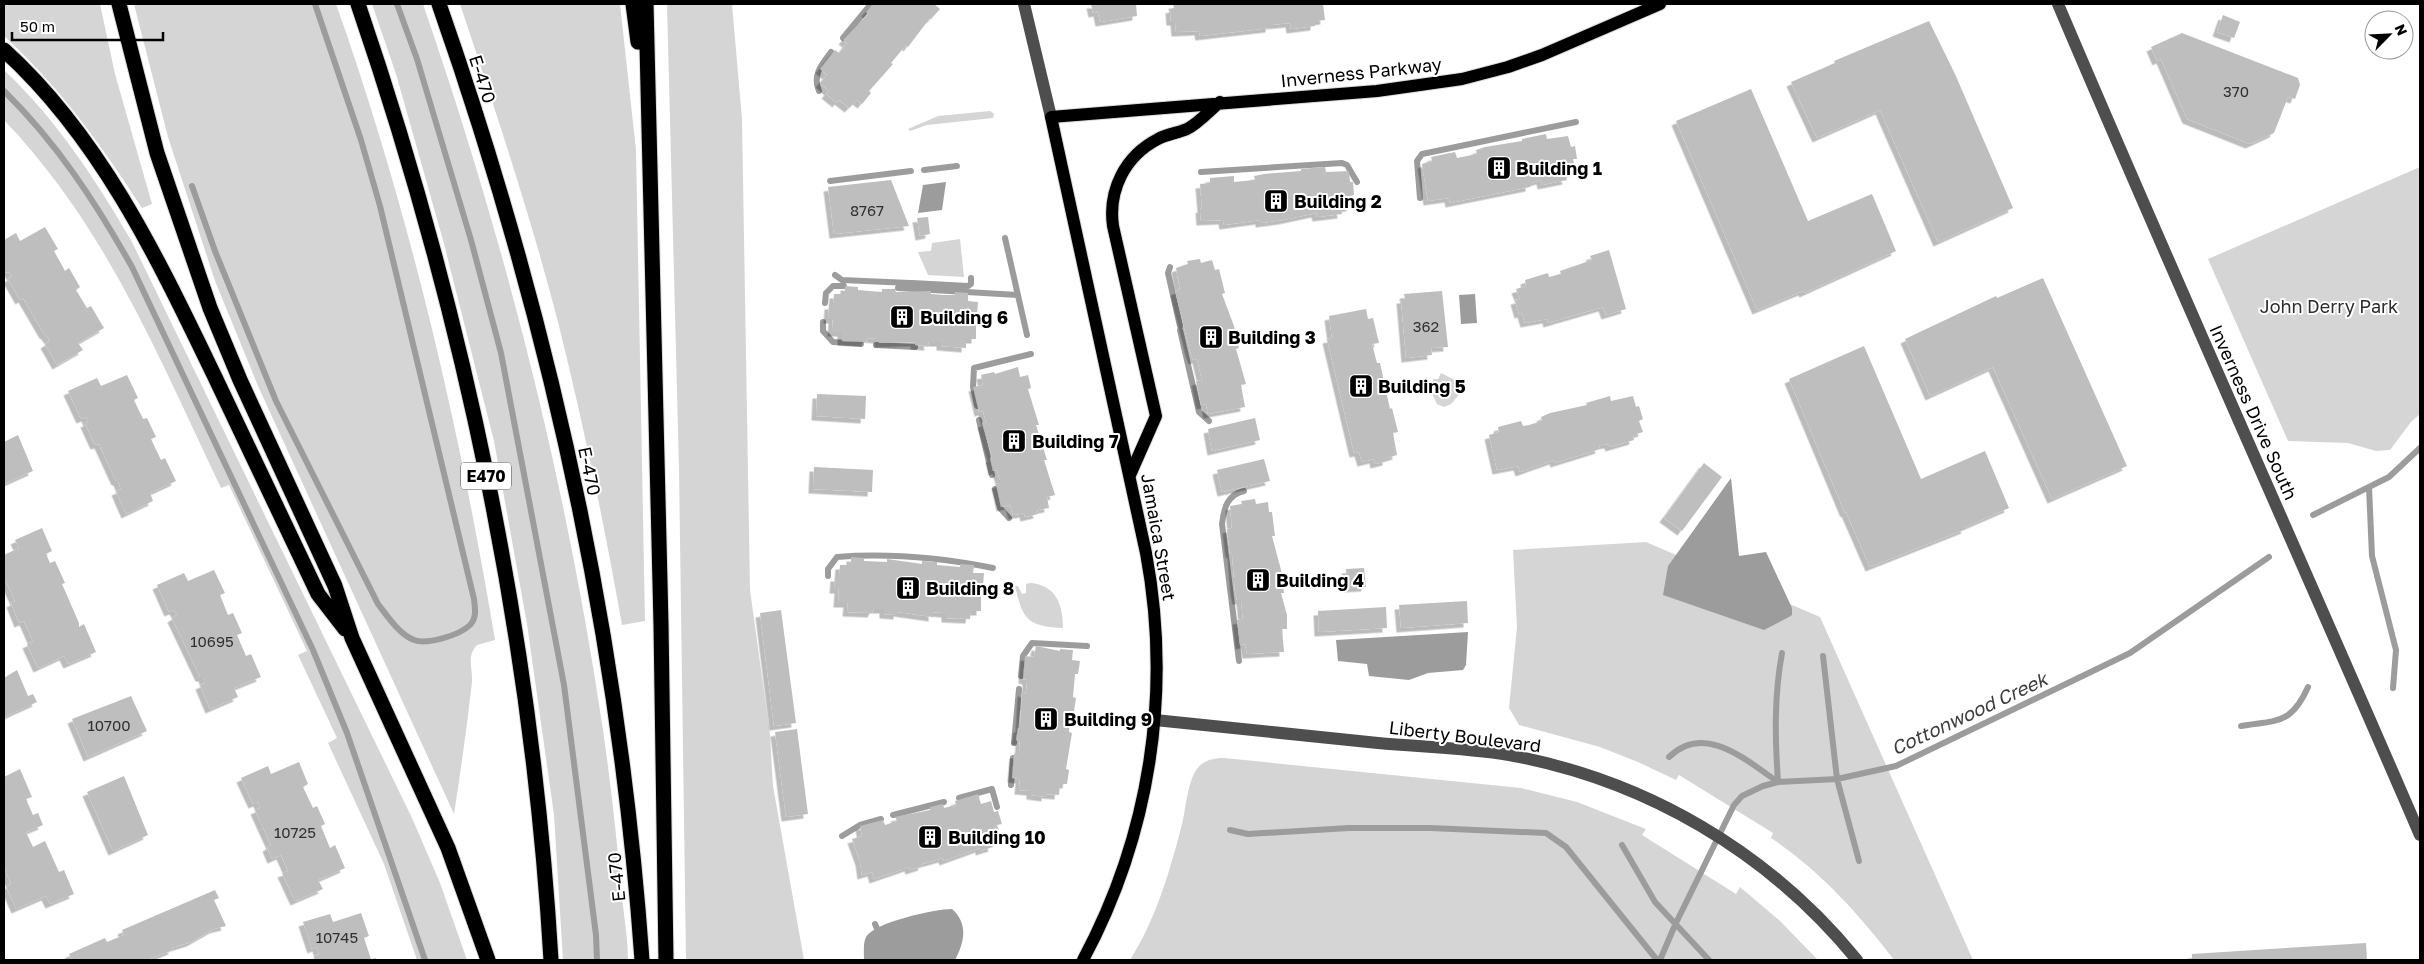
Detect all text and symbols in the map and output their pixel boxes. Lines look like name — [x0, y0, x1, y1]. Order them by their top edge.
scale bar — [12, 10, 164, 42]
north arrow — [2364, 10, 2414, 60]
text: 50 m — [20, 17, 55, 35]
text: N — [2391, 21, 2411, 38]
street label: E-470 — [465, 52, 501, 106]
street label: Inverness Parkway — [1279, 53, 1443, 91]
house number: 370 — [2223, 82, 2249, 100]
building icon: Building 1 — [1486, 155, 1512, 181]
place label: Building 1 — [1516, 157, 1602, 179]
building icon: Building 2 — [1263, 188, 1289, 214]
place label: Building 2 — [1294, 190, 1382, 212]
house number: 8767 — [850, 201, 884, 219]
park label: John Derry Park — [2260, 295, 2398, 317]
building icon: Building 6 — [889, 304, 915, 330]
place label: Building 6 — [920, 306, 1008, 328]
house number: 362 — [1413, 317, 1439, 335]
street label: Inverness Drive South — [2205, 321, 2303, 503]
building icon: Building 3 — [1198, 324, 1224, 350]
place label: Building 3 — [1228, 326, 1316, 348]
building icon: Building 5 — [1348, 373, 1374, 399]
place label: Building 5 — [1378, 375, 1466, 397]
building icon: Building 7 — [1001, 428, 1027, 454]
place label: Building 7 — [1032, 430, 1119, 452]
street label: E-470 — [574, 445, 606, 497]
road number: E470 — [461, 462, 511, 490]
street label: Jamaica Street — [1137, 472, 1181, 602]
building icon: Building 4 — [1245, 567, 1271, 593]
place label: Building 4 — [1276, 569, 1364, 591]
building icon: Building 8 — [895, 575, 921, 601]
place label: Building 8 — [926, 577, 1014, 599]
house number: 10695 — [190, 632, 234, 650]
water label: Cottonwood Creek — [1887, 666, 2053, 759]
building icon: Building 9 — [1033, 706, 1059, 732]
place label: Building 9 — [1064, 708, 1152, 730]
house number: 10700 — [87, 716, 131, 734]
street label: Liberty Boulevard — [1388, 716, 1542, 756]
house number: 10725 — [274, 823, 316, 841]
building icon: Building 10 — [917, 824, 943, 850]
place label: Building 10 — [948, 826, 1046, 848]
street label: E-470 — [602, 851, 630, 903]
house number: 10745 — [316, 928, 358, 946]

